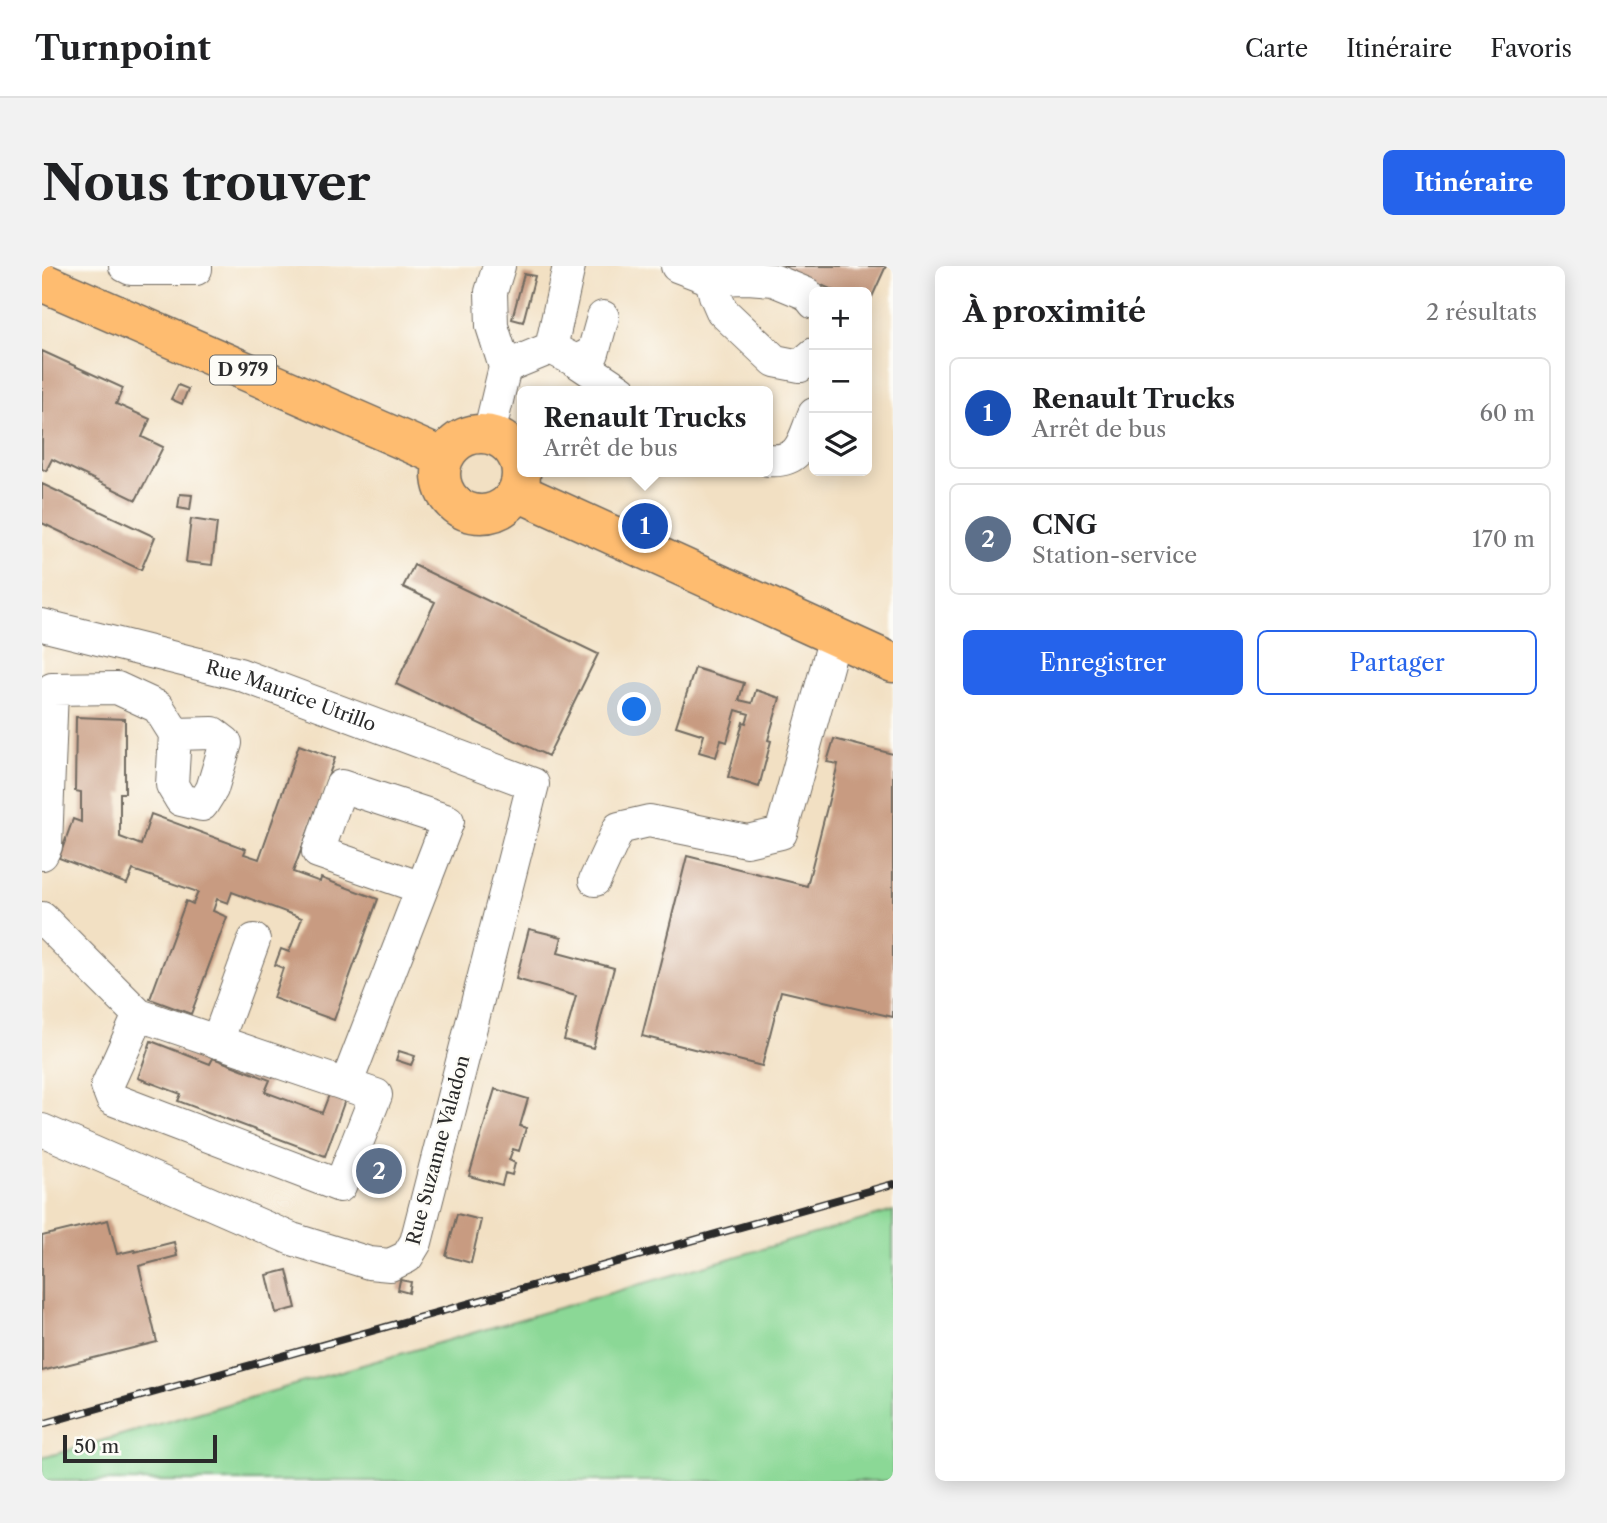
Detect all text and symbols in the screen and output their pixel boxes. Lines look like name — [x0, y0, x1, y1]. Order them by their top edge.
text: Turnpoint — [35, 28, 211, 69]
text: Carte — [1245, 34, 1308, 63]
text: Itinéraire — [1346, 34, 1452, 63]
text: Favoris — [1490, 34, 1572, 63]
button: Itinéraire — [1383, 150, 1565, 215]
text: Nous trouver — [42, 152, 370, 213]
map controls — [809, 287, 872, 476]
button: + — [809, 287, 872, 350]
text: À proximité — [963, 293, 1146, 330]
text: 2 résultats — [1426, 298, 1537, 326]
button: − — [809, 350, 872, 413]
road number: D 979 — [210, 356, 276, 385]
text: Renault Trucks — [1032, 383, 1235, 415]
popup — [517, 386, 773, 477]
text: 1 — [983, 399, 993, 427]
text: 60 m — [1479, 399, 1535, 427]
text: Renault Trucks — [543, 402, 747, 434]
button: layers — [809, 413, 872, 476]
text: Arrêt de bus — [1032, 415, 1166, 443]
text: Arrêt de bus — [543, 434, 678, 462]
pin: 1 — [622, 500, 668, 552]
text: CNG — [1032, 509, 1097, 541]
text: 2 — [981, 525, 995, 553]
text: 170 m — [1472, 525, 1535, 553]
text: Station-service — [1032, 541, 1197, 569]
button: Enregistrer — [963, 630, 1243, 695]
button: Partager — [1257, 630, 1537, 695]
street label: Rue Maurice Utrillo — [204, 655, 379, 736]
your location — [617, 692, 651, 726]
street label: Rue Suzanne Valadon — [402, 1052, 474, 1248]
pin: 2 — [356, 1145, 402, 1197]
scale bar — [63, 1432, 217, 1464]
text: 50 m — [74, 1435, 119, 1458]

